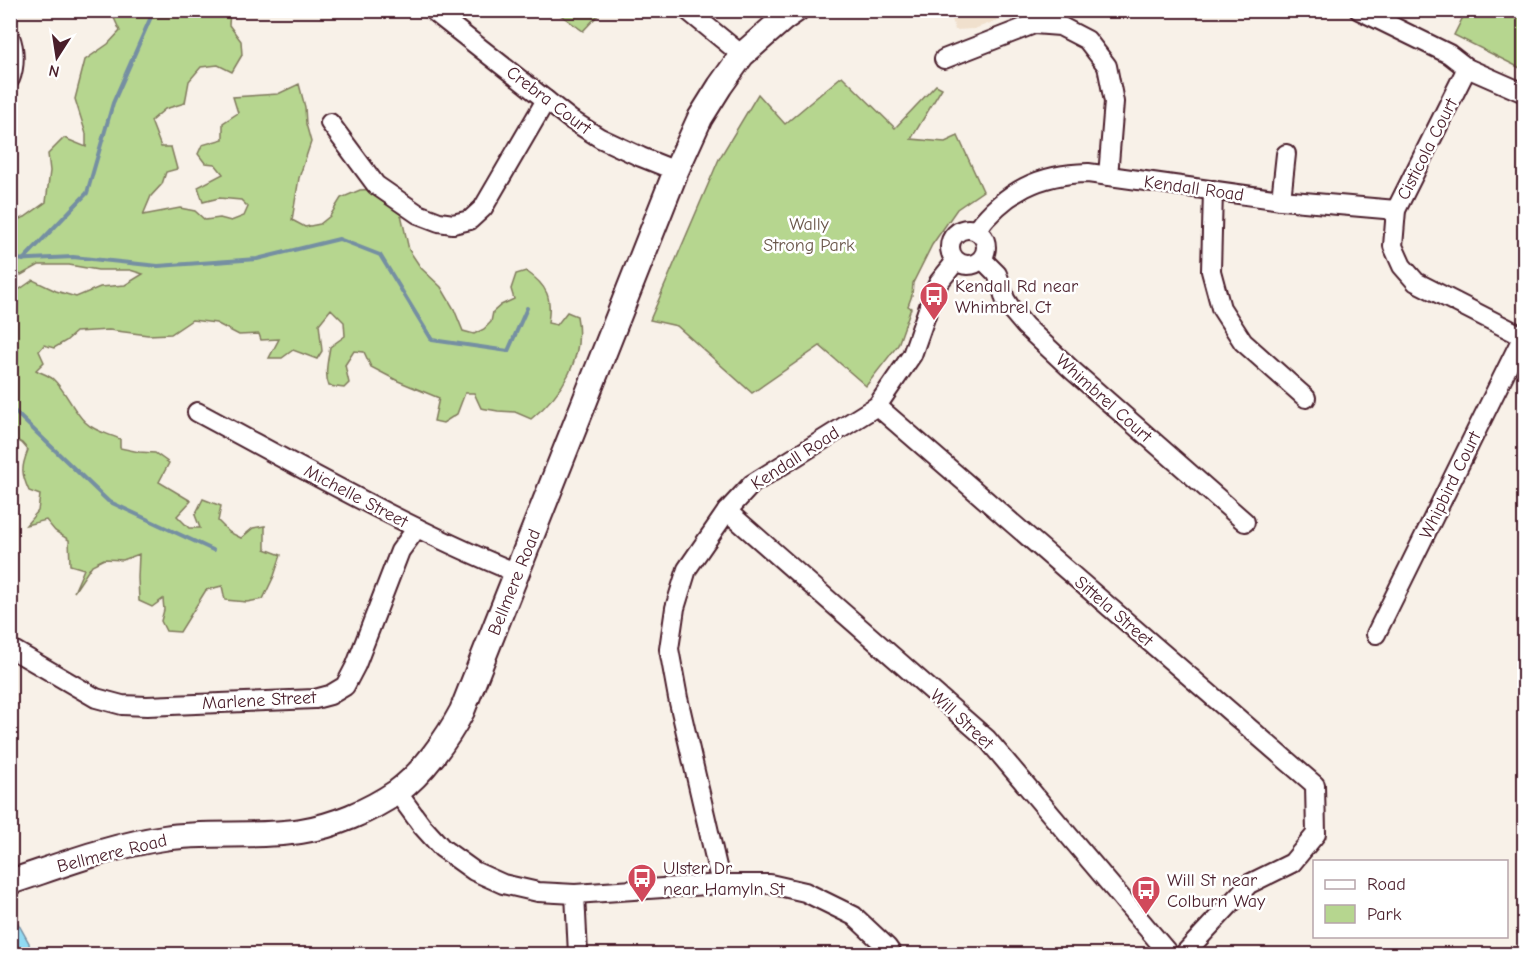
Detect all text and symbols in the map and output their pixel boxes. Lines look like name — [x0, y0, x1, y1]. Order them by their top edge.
north arrow — [27, 27, 87, 87]
text: N — [47, 61, 61, 81]
street label: Crebra Court — [502, 62, 596, 140]
street label: Cisticola Court — [1393, 94, 1462, 204]
street label: Kendall Road — [1143, 171, 1245, 206]
park label: Wally Strong Park — [763, 214, 855, 256]
place label: Kendall Rd near Whimbrel Ct — [955, 276, 1079, 318]
bus stop icon: Kendall Rd near Whimbrel Ct — [918, 280, 950, 322]
street label: Whimbrel Court — [1051, 350, 1157, 447]
street label: Kendall Road — [747, 422, 843, 495]
street label: Whipbird Court — [1415, 427, 1486, 542]
street label: Michelle Street — [300, 460, 412, 533]
street label: Bellmere Road — [484, 526, 545, 638]
street label: Sittela Street — [1070, 572, 1158, 652]
street label: Will Street — [926, 685, 998, 754]
street label: Marlene Street — [201, 687, 318, 714]
street label: Bellmere Road — [55, 830, 169, 877]
place label: Ulster Dr near Hamyln St — [663, 858, 785, 900]
legend — [1313, 860, 1508, 938]
bus stop icon: Ulster Dr near Hamyln St — [626, 862, 658, 904]
place label: Will St near Colburn Way — [1167, 870, 1266, 912]
bus stop icon: Will St near Colburn Way — [1130, 874, 1162, 916]
text: Road — [1367, 874, 1406, 895]
text: Park — [1367, 904, 1402, 925]

